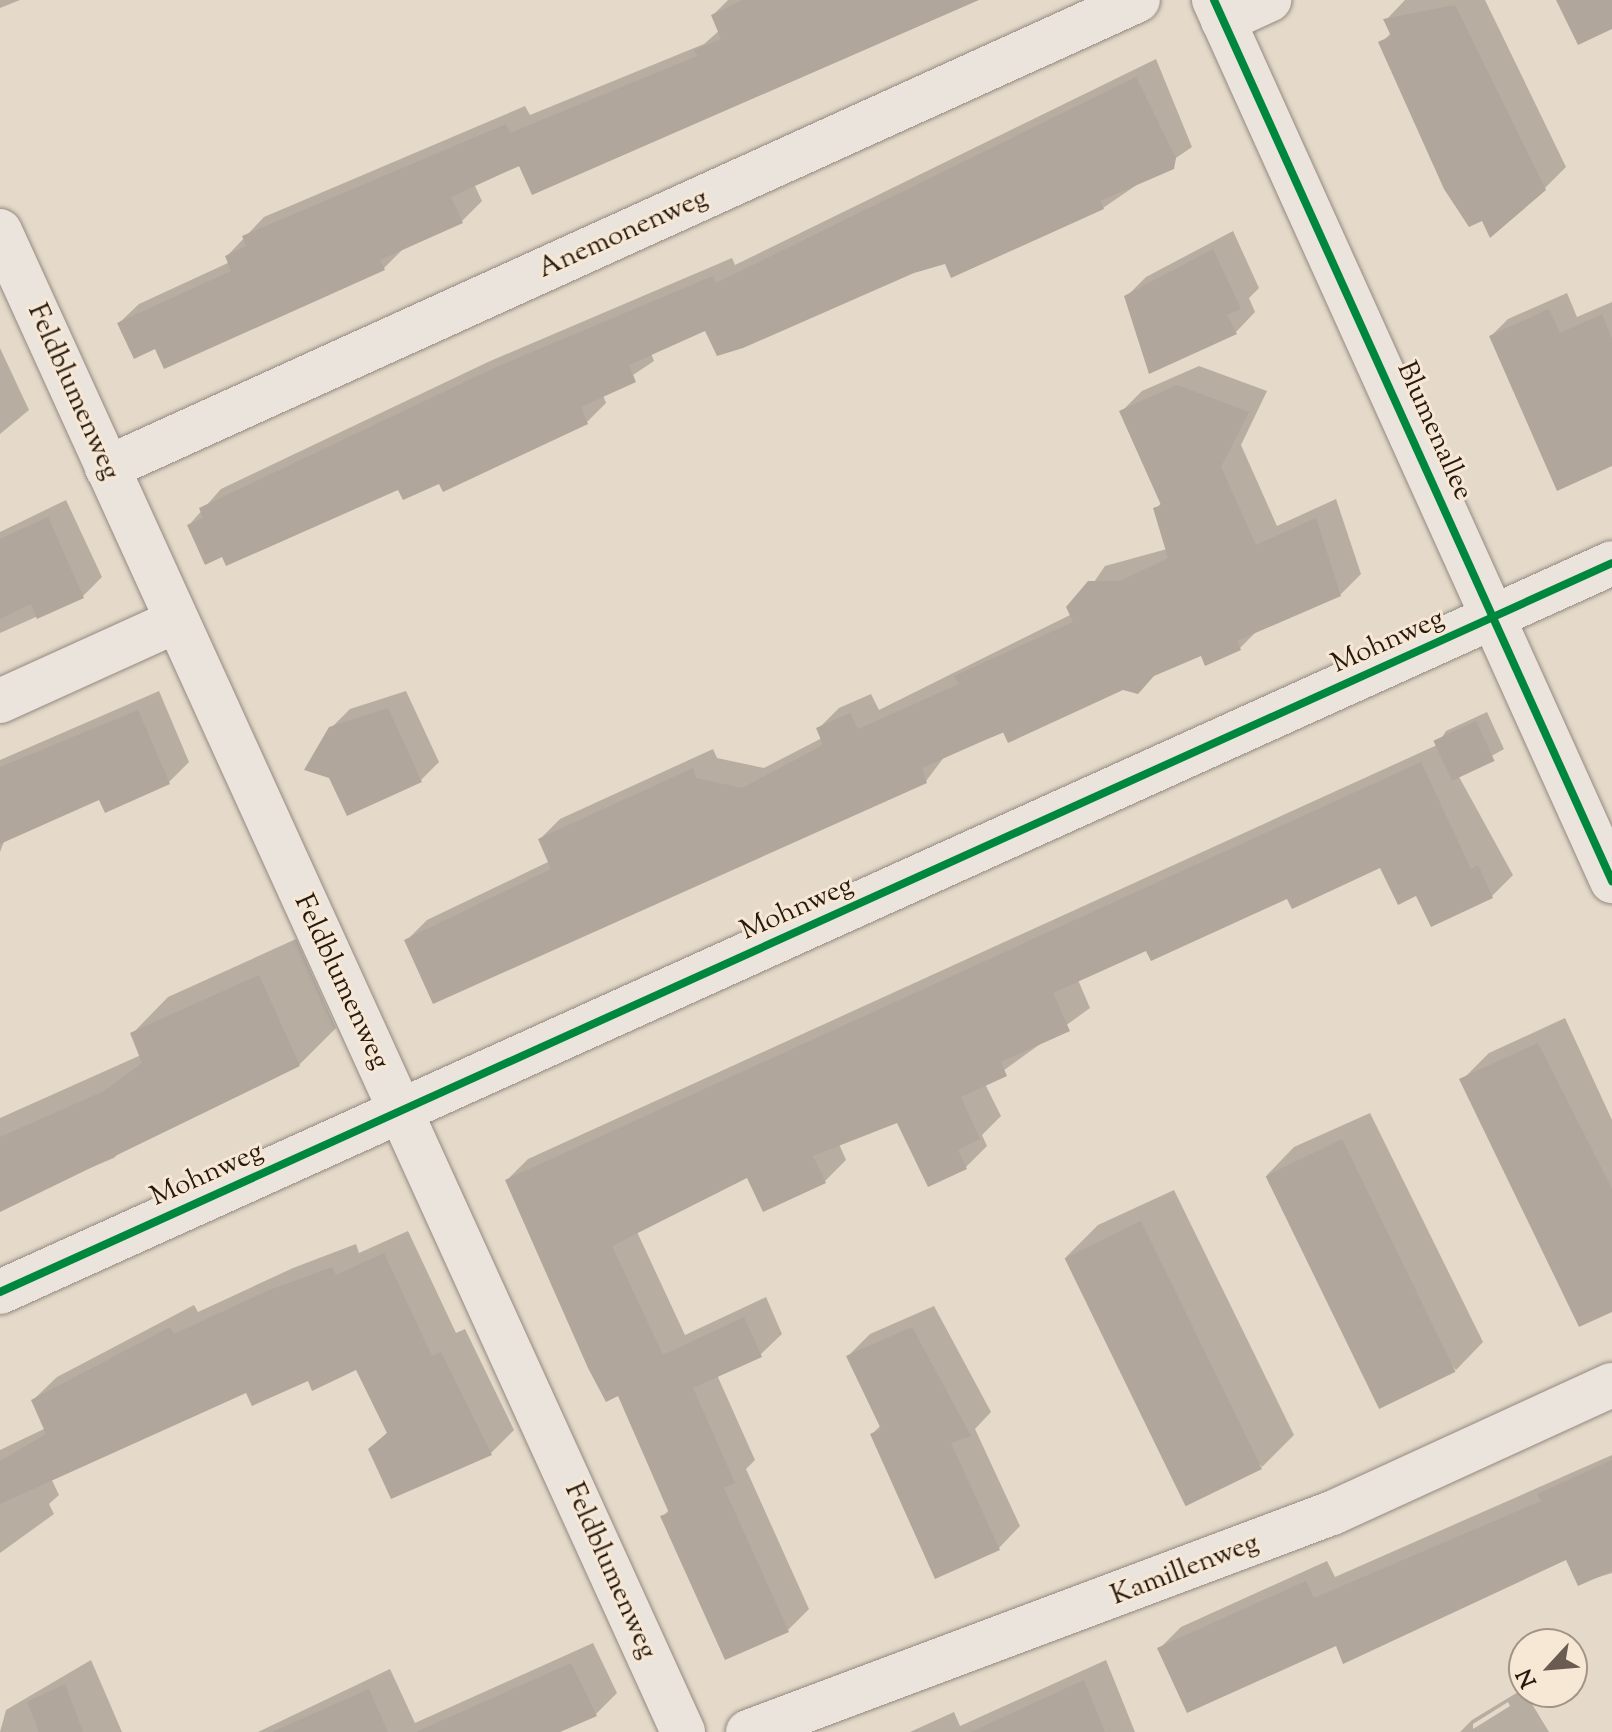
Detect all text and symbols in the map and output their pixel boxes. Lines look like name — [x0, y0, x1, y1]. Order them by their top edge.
street label: Anemonenweg — [533, 182, 713, 286]
street label: Feldblumenweg — [19, 299, 127, 485]
street label: Blumenallee — [1389, 357, 1479, 505]
street label: Mohnweg — [1327, 602, 1449, 682]
street label: Mohnweg — [736, 869, 858, 949]
street label: Feldblumenweg — [286, 889, 396, 1075]
street label: Mohnweg — [146, 1135, 268, 1215]
street label: Feldblumenweg — [556, 1478, 664, 1664]
street label: Kamillenweg — [1107, 1526, 1263, 1614]
north arrow — [1508, 1628, 1588, 1708]
text: N — [1510, 1663, 1546, 1693]

